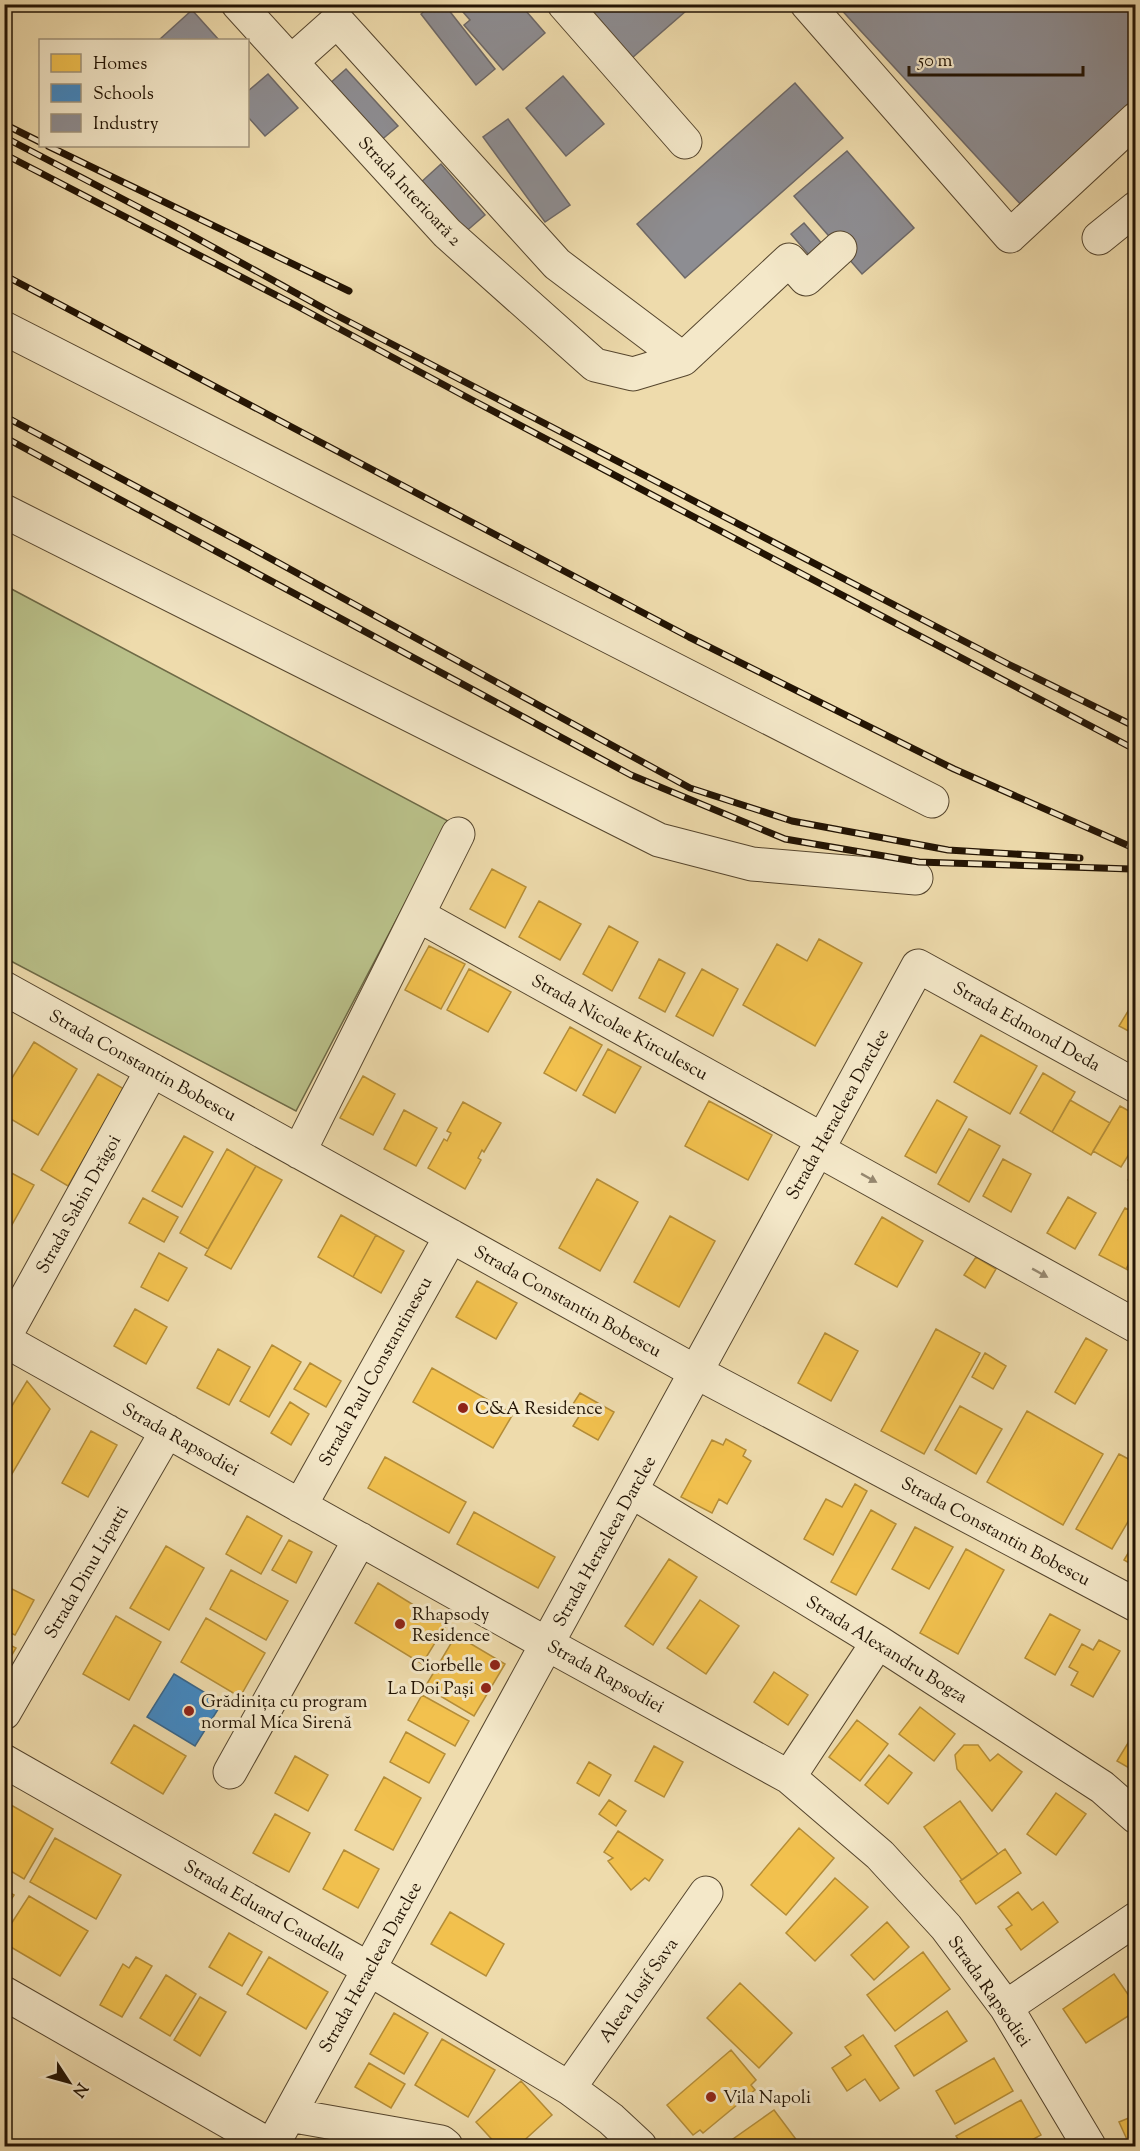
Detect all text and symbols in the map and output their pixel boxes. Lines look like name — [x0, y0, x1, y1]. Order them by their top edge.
legend — [39, 39, 249, 147]
scale bar — [909, 39, 1083, 77]
text: 50 m — [917, 49, 953, 75]
text: Homes — [93, 52, 147, 78]
text: Schools — [93, 82, 154, 108]
text: Industry — [93, 112, 159, 138]
street label: Strada Interioară 2 — [351, 132, 467, 254]
street label: Strada Nicolae Kirculescu — [526, 969, 712, 1088]
street label: Strada Edmond Deda — [948, 976, 1105, 1079]
street label: Strada Constantin Bobescu — [43, 1004, 241, 1129]
street label: Strada Heracleea Darclee — [781, 1025, 897, 1205]
street label: Strada Sabin Drăgoi — [31, 1131, 129, 1279]
one-way arrow — [861, 1173, 878, 1183]
street label: Strada Constantin Bobescu — [468, 1240, 666, 1365]
one-way arrow — [1031, 1268, 1048, 1278]
street label: Strada Paul Constantinescu — [314, 1272, 440, 1472]
place label: C&A Residence — [475, 1397, 603, 1423]
street label: Strada Rapsodiei — [117, 1398, 243, 1484]
marker: C&A Residence — [456, 1401, 470, 1415]
street label: Strada Heracleea Darclee — [548, 1452, 664, 1632]
street label: Strada Constantin Bobescu — [896, 1472, 1094, 1594]
street label: Strada Dinu Lipatti — [39, 1502, 136, 1644]
street label: Strada Alexandru Bogza — [800, 1590, 972, 1711]
place label: Rhapsody Residence — [412, 1603, 490, 1650]
marker: Rhapsody Residence — [393, 1617, 407, 1631]
street label: Strada Rapsodiei — [542, 1635, 668, 1721]
place label: Ciorbelle — [411, 1654, 483, 1680]
marker: Ciorbelle — [488, 1658, 502, 1672]
place label: La Doi Pași — [388, 1677, 474, 1703]
marker: La Doi Pași — [479, 1681, 493, 1695]
place label: Grădinița cu program normal Mica Sirenă — [201, 1690, 368, 1737]
marker: Grădinița cu program normal Mica Sirenă — [182, 1704, 196, 1718]
street label: Strada Eduard Caudella — [178, 1855, 350, 1969]
street label: Strada Heracleea Darclee — [314, 1878, 430, 2058]
street label: Strada Rapsodiei — [940, 1931, 1036, 2053]
street label: Aleea Iosif Sava — [594, 1933, 686, 2049]
north arrow — [39, 2052, 99, 2112]
text: N — [66, 2077, 92, 2101]
place label: Vila Napoli — [723, 2086, 811, 2112]
marker: Vila Napoli — [704, 2090, 718, 2104]

